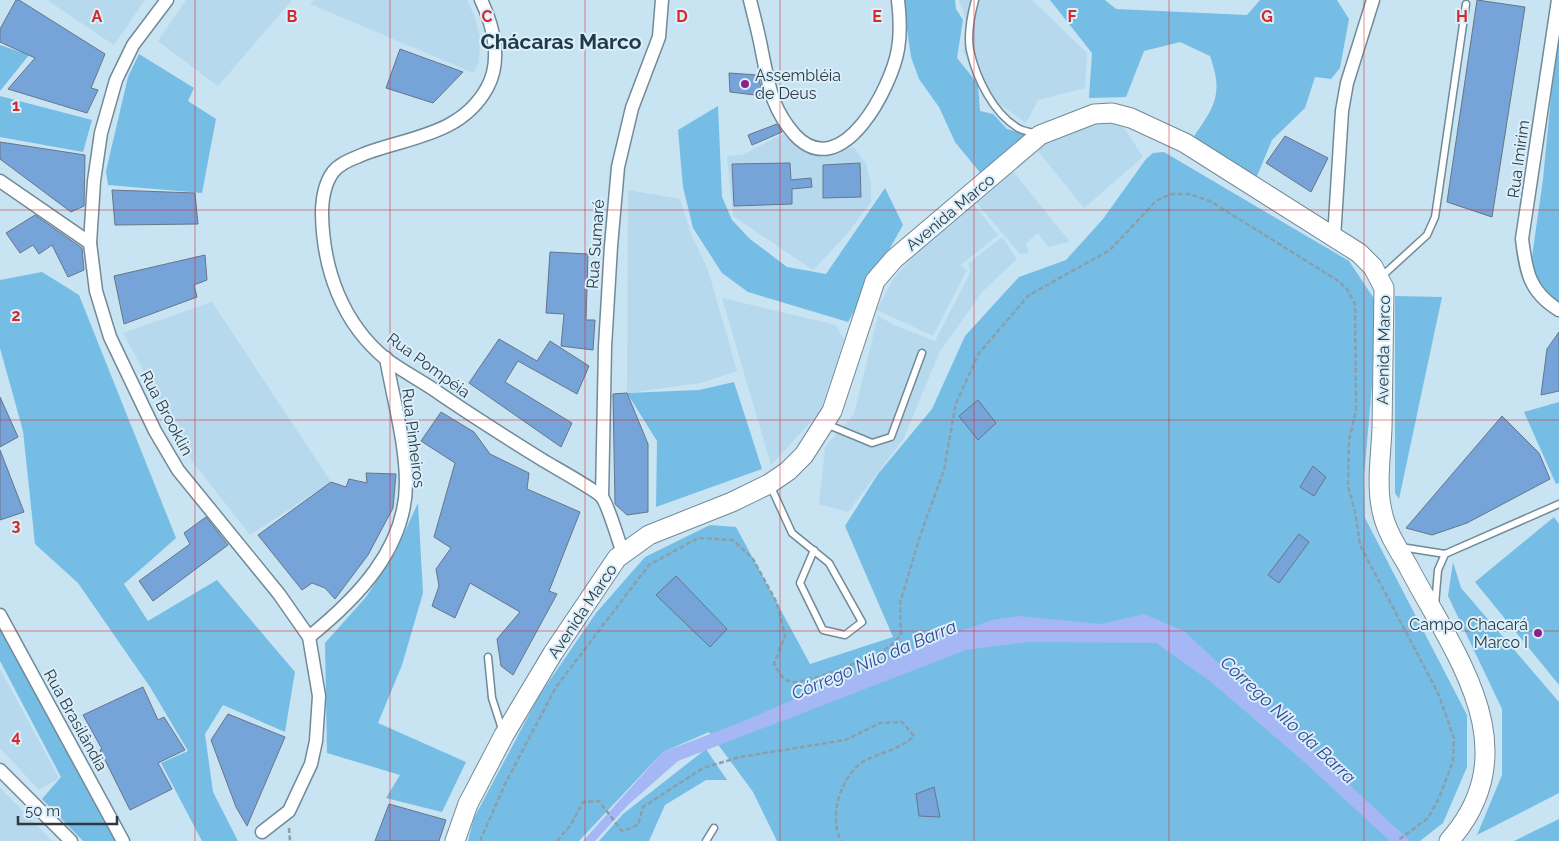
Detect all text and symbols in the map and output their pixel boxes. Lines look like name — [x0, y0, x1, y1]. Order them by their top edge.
text: A — [92, 7, 103, 26]
text: B — [287, 7, 298, 26]
text: C — [482, 7, 493, 26]
text: D — [676, 7, 688, 26]
text: E — [872, 7, 882, 26]
text: F — [1067, 7, 1077, 26]
text: G — [1261, 7, 1273, 26]
text: H — [1456, 7, 1468, 26]
district label: Chácaras Marco — [480, 29, 642, 54]
place label: Assembléia de Deus — [755, 66, 841, 103]
marker: Assembléia de Deus — [739, 78, 751, 90]
text: 1 — [12, 96, 20, 115]
street label: Rua Imirim — [1504, 119, 1533, 199]
street label: Avenida Marco — [902, 170, 998, 255]
street label: Rua Sumaré — [583, 198, 608, 290]
street label: Avenida Marco — [1373, 295, 1394, 405]
text: 2 — [11, 306, 21, 325]
street label: Rua Pompéia — [383, 329, 474, 402]
street label: Rua Brooklin — [136, 368, 197, 459]
street label: Rua Pinheiros — [398, 387, 429, 489]
text: 3 — [12, 516, 21, 535]
street label: Avenida Marco — [544, 560, 621, 662]
water label: Córrego Nilo da Barra — [788, 615, 960, 704]
place label: Campo Chacará Marco I — [1409, 615, 1528, 652]
marker: Campo Chacará Marco I — [1532, 627, 1544, 639]
water label: Córrego Nilo da Barra — [1216, 652, 1360, 788]
street label: Rua Brasilândia — [40, 666, 111, 774]
text: 4 — [11, 727, 21, 746]
scale bar — [18, 794, 116, 826]
text: 50 m — [25, 802, 60, 820]

